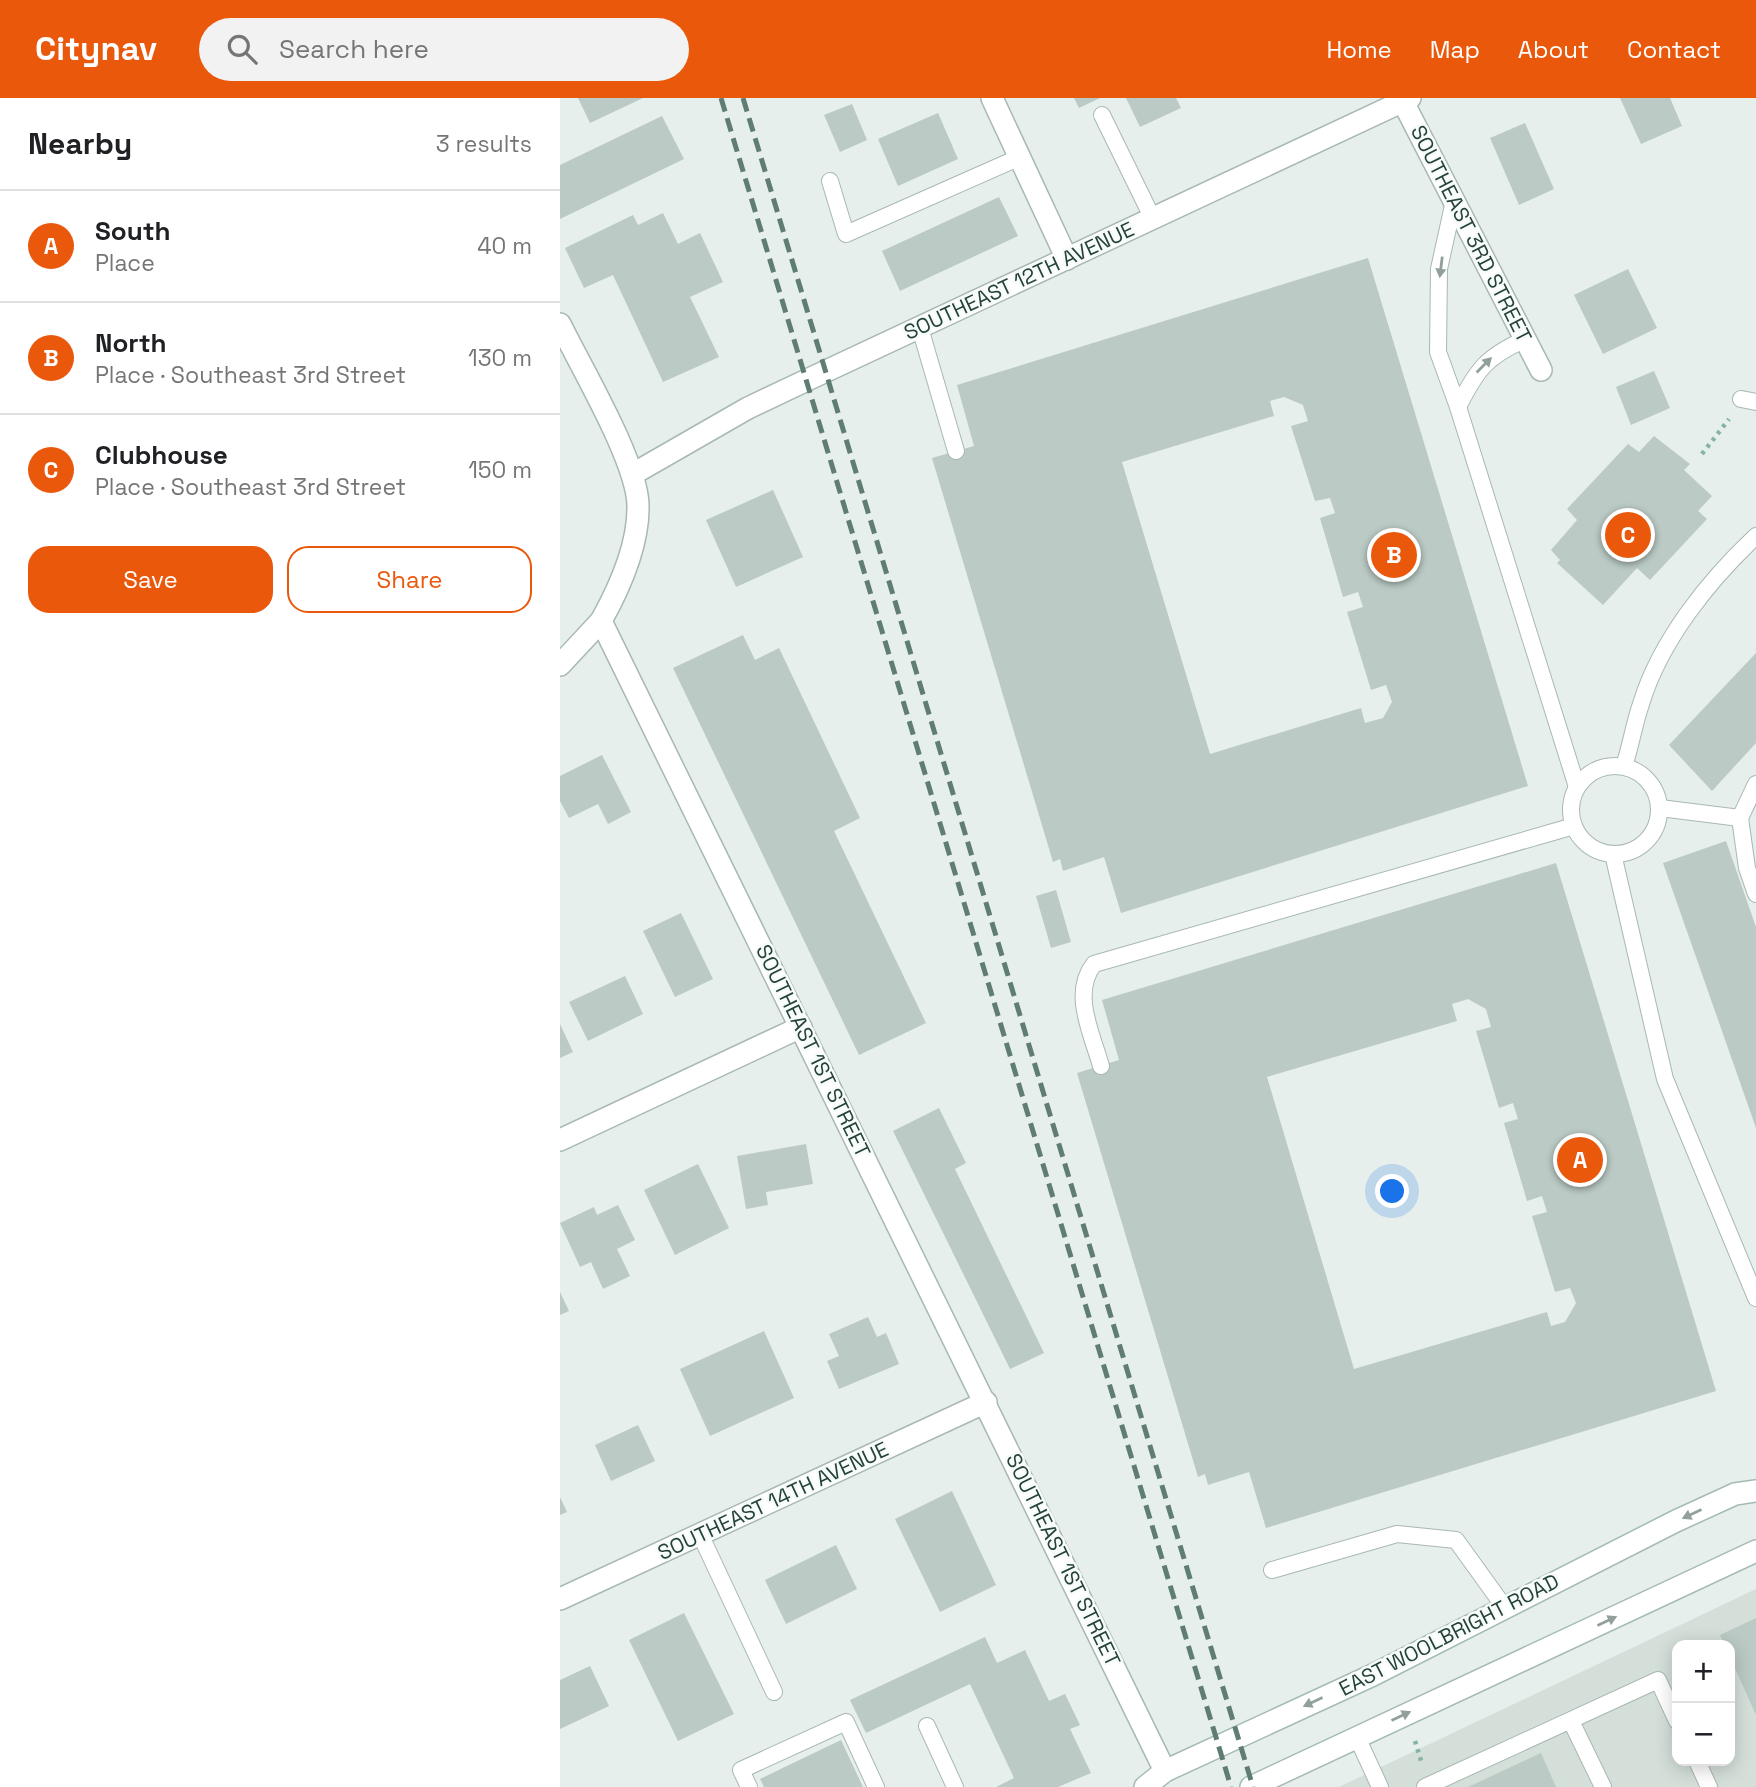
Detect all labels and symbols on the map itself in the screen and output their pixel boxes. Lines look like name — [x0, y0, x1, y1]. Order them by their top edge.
street label: SOUTHEAST 3RD STREET — [1405, 120, 1538, 347]
street label: SOUTHEAST 12TH AVENUE — [899, 215, 1138, 346]
one-way arrow — [1435, 257, 1446, 279]
one-way arrow — [1475, 357, 1492, 373]
pin: C — [1605, 509, 1651, 561]
pin: B — [1371, 529, 1417, 581]
street label: SOUTHEAST 1ST STREET — [750, 940, 877, 1162]
pin: A — [1557, 1134, 1603, 1186]
your location — [1375, 1174, 1409, 1208]
street label: SOUTHEAST 14TH AVENUE — [653, 1435, 892, 1566]
street label: SOUTHEAST 1ST STREET — [1000, 1449, 1127, 1671]
one-way arrow — [1682, 1508, 1702, 1520]
street label: EAST WOOLBRIGHT ROAD — [1334, 1567, 1563, 1702]
one-way arrow — [1597, 1615, 1618, 1626]
one-way arrow — [1303, 1697, 1323, 1708]
one-way arrow — [1391, 1711, 1411, 1722]

